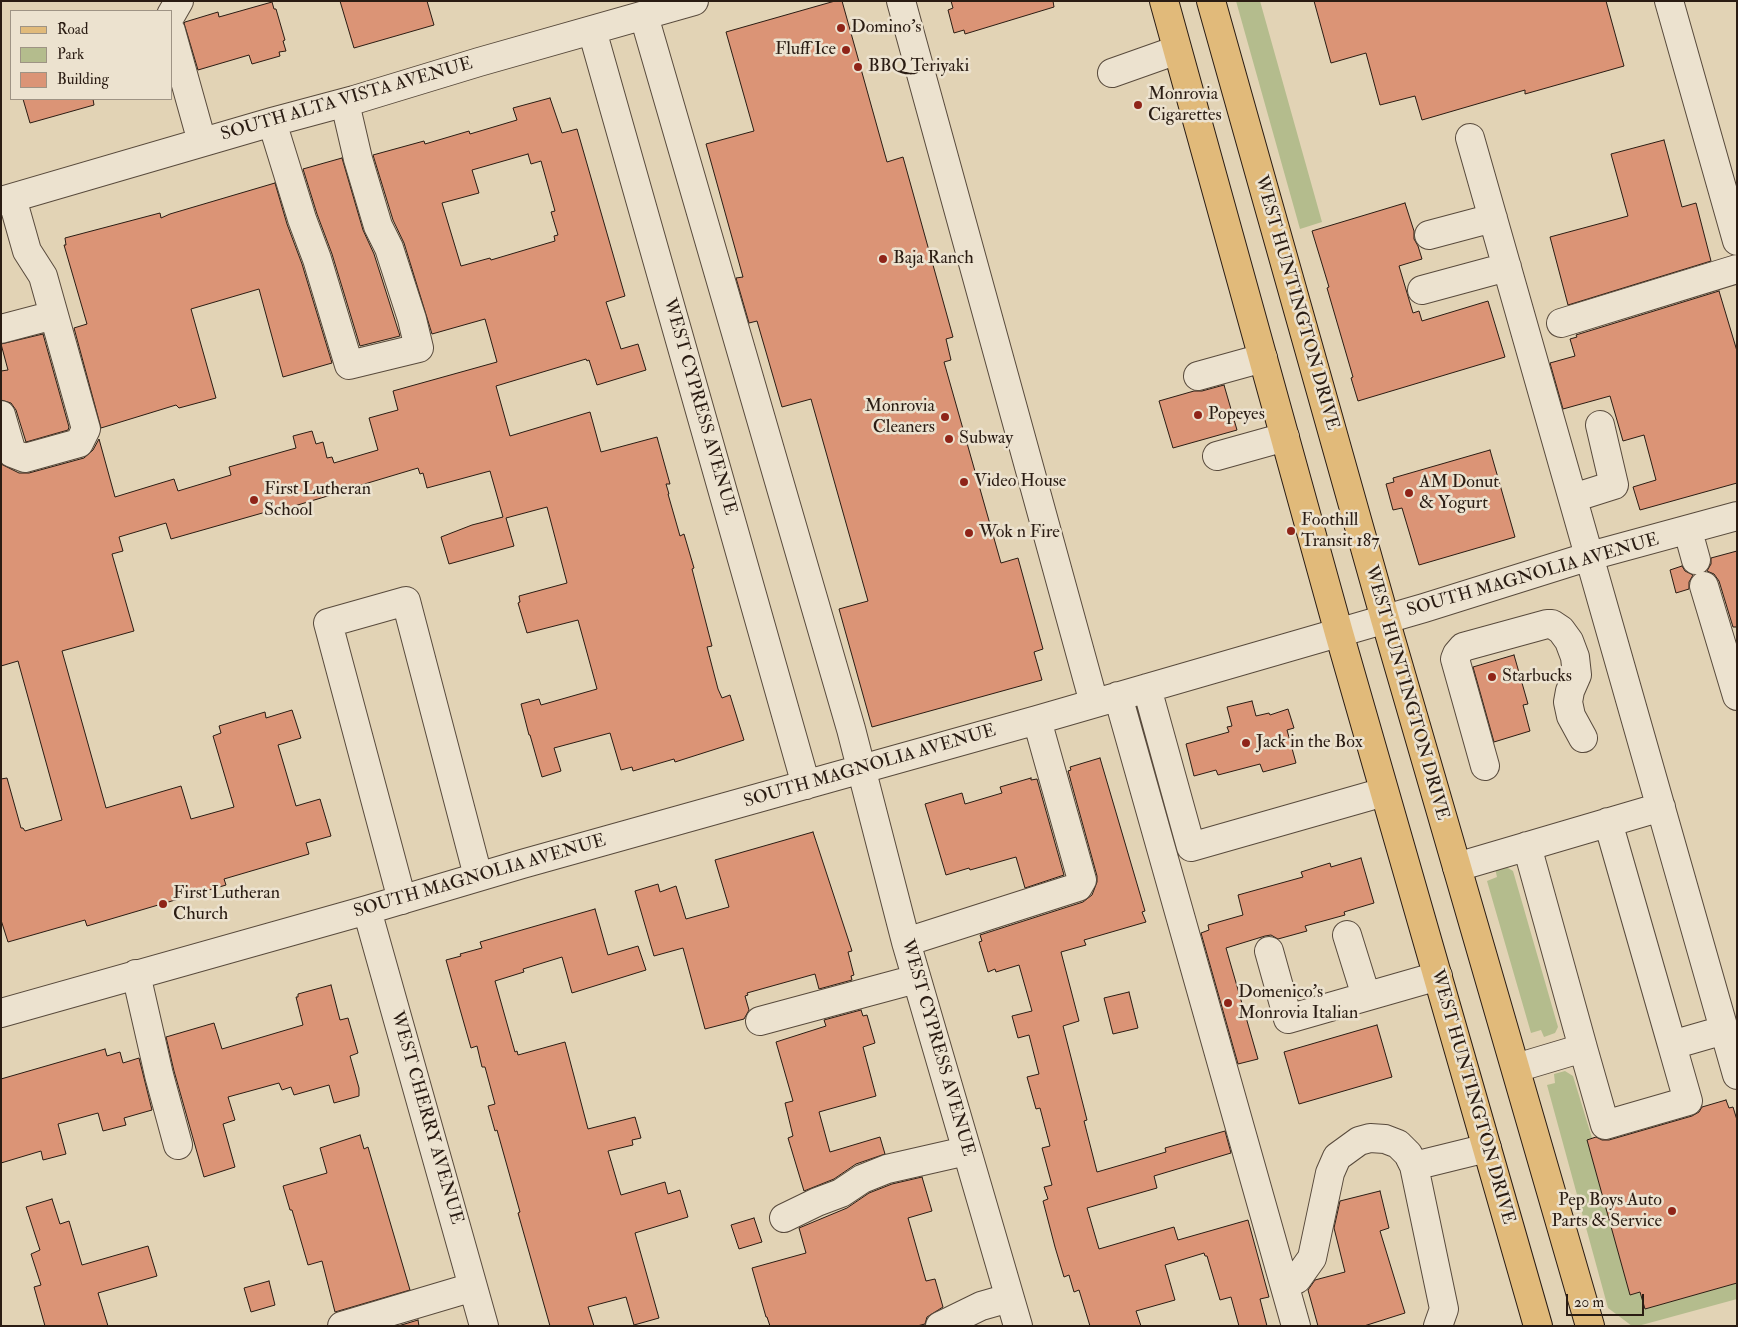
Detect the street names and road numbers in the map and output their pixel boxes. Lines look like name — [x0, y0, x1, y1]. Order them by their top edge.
street label: SOUTH ALTA VISTA AVENUE — [219, 54, 475, 146]
street label: WEST HUNTINGTON DRIVE — [1249, 173, 1343, 433]
street label: WEST CYPRESS AVENUE — [658, 296, 740, 518]
street label: SOUTH MAGNOLIA AVENUE — [1404, 530, 1662, 622]
street label: WEST HUNTINGTON DRIVE — [1359, 563, 1453, 823]
street label: SOUTH MAGNOLIA AVENUE — [741, 721, 999, 813]
street label: SOUTH MAGNOLIA AVENUE — [351, 831, 609, 923]
street label: WEST CYPRESS AVENUE — [896, 937, 978, 1159]
street label: WEST HUNTINGTON DRIVE — [1425, 967, 1519, 1227]
street label: WEST CHERRY AVENUE — [385, 1009, 467, 1227]

